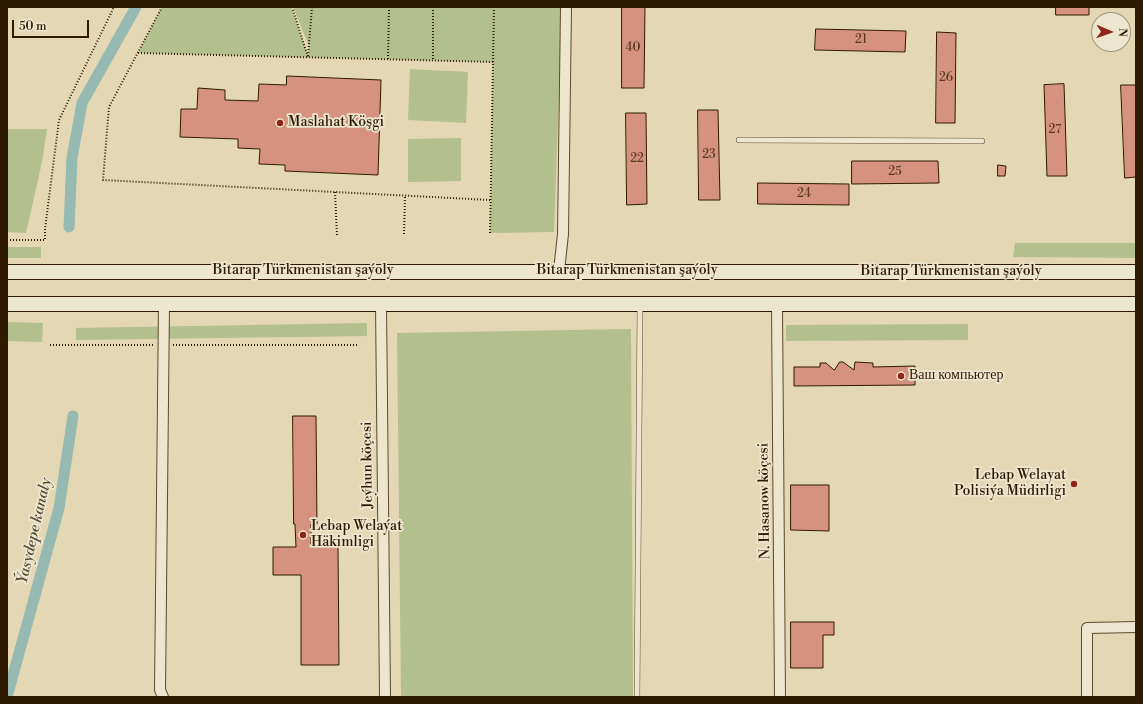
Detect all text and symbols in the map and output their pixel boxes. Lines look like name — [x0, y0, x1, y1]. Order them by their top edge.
scale bar — [14, 12, 91, 38]
north arrow — [1091, 12, 1131, 52]
text: 50 m — [19, 19, 47, 34]
text: N — [1115, 28, 1129, 37]
house number: 21 — [855, 33, 867, 47]
house number: 40 — [625, 41, 641, 55]
house number: 26 — [939, 71, 953, 85]
place label: Maslahat Köşgi — [288, 115, 384, 131]
marker: Maslahat Köşgi — [275, 118, 285, 128]
house number: 27 — [1049, 123, 1061, 137]
house number: 23 — [702, 148, 716, 162]
house number: 22 — [630, 152, 644, 166]
house number: 25 — [888, 165, 902, 179]
house number: 24 — [797, 187, 811, 201]
street label: Bitarap Türkmenistan şaýoly — [212, 263, 394, 279]
street label: Bitarap Türkmenistan şaýoly — [536, 263, 718, 279]
street label: Bitarap Türkmenistan şaýoly — [860, 264, 1042, 280]
place label: Ваш компьютер — [909, 368, 1003, 384]
marker: Ваш компьютер — [896, 371, 906, 381]
street label: Jeýhun köçesi — [359, 421, 377, 509]
street label: N. Hasanow köçesi — [756, 443, 774, 559]
place label: Lebap Welayat Polisiýa Müdirligi — [954, 468, 1066, 500]
water label: Ýasydepe kanaly — [14, 476, 56, 586]
marker: Lebap Welayat Polisiýa Müdirligi — [1069, 479, 1079, 489]
place label: Lebap Welaýat Häkimligi — [311, 519, 402, 552]
marker: Lebap Welaýat Häkimligi — [298, 530, 308, 540]

